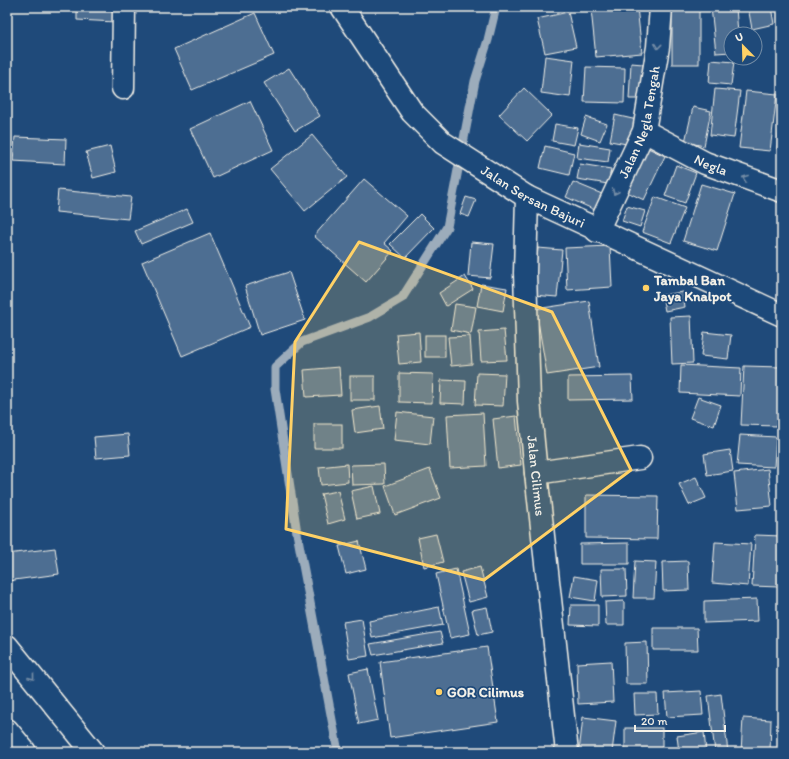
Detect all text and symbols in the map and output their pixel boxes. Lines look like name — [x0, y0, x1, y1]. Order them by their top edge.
north arrow — [723, 26, 763, 66]
text: U — [733, 30, 745, 45]
one-way arrow — [654, 43, 663, 49]
street label: Jalan Negla Tengah — [615, 64, 664, 181]
street label: Negla — [691, 151, 730, 179]
street label: Jalan Sersan Bajuri — [478, 162, 588, 232]
one-way arrow — [742, 174, 749, 182]
one-way arrow — [612, 188, 620, 195]
place label: Tambal Ban Jaya Knalpot — [653, 272, 732, 305]
marker: Tambal Ban Jaya Knalpot — [641, 283, 651, 293]
street label: Jalan Cilimus — [523, 434, 549, 517]
one-way arrow — [27, 672, 34, 679]
place label: GOR Cilimus — [447, 684, 524, 701]
marker: GOR Cilimus — [434, 687, 444, 697]
scale bar — [635, 707, 725, 733]
text: 20 m — [641, 714, 668, 728]

